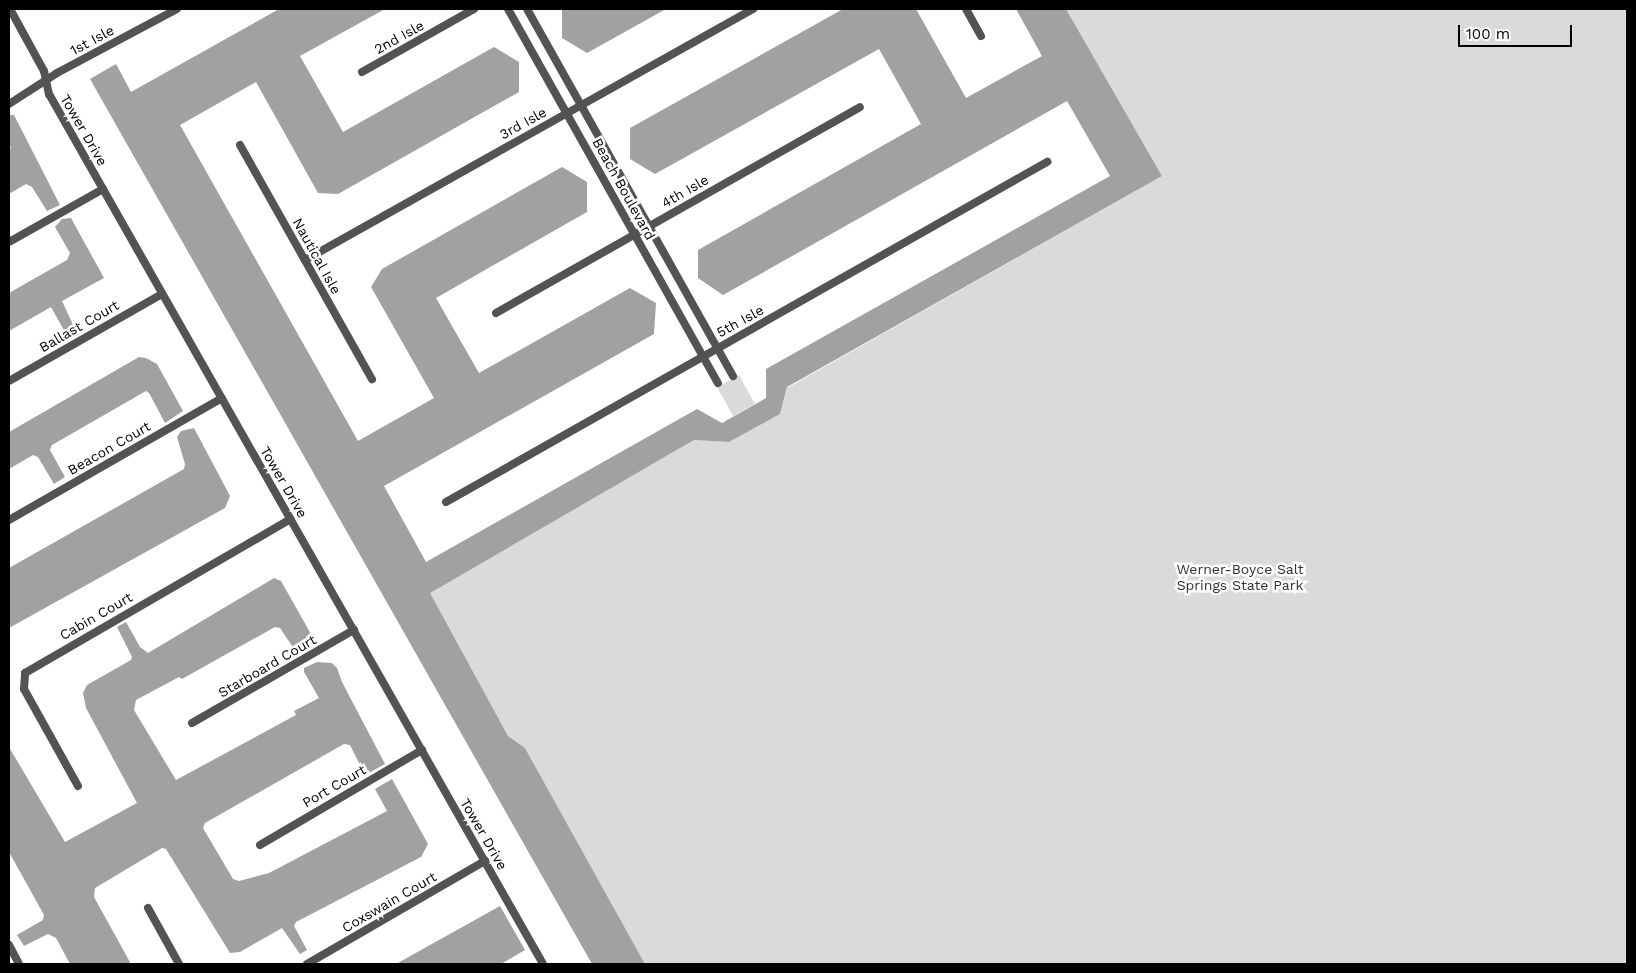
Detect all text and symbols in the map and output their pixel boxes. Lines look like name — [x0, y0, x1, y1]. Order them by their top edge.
scale bar — [1461, 15, 1575, 47]
street label: 2nd Isle — [371, 17, 427, 57]
street label: 1st Isle — [67, 21, 117, 59]
text: 100 m — [1466, 25, 1510, 43]
street label: Tower Drive — [57, 91, 111, 169]
street label: 3rd Isle — [497, 103, 549, 143]
street label: Beach Boulevard — [589, 135, 659, 243]
street label: 4th Isle — [658, 171, 712, 211]
street label: Nautical Isle — [289, 215, 345, 297]
street label: Ballast Court — [36, 296, 122, 356]
street label: 5th Isle — [714, 301, 766, 341]
street label: Beacon Court — [65, 418, 153, 478]
street label: Tower Drive — [257, 443, 311, 521]
park label: Werner-Boyce Salt Springs State Park — [1176, 561, 1304, 594]
street label: Cabin Court — [57, 588, 135, 644]
street label: Starboard Court — [215, 631, 319, 701]
street label: Port Court — [299, 761, 369, 811]
street label: Tower Drive — [457, 795, 511, 873]
street label: Coxswain Court — [339, 868, 439, 936]

